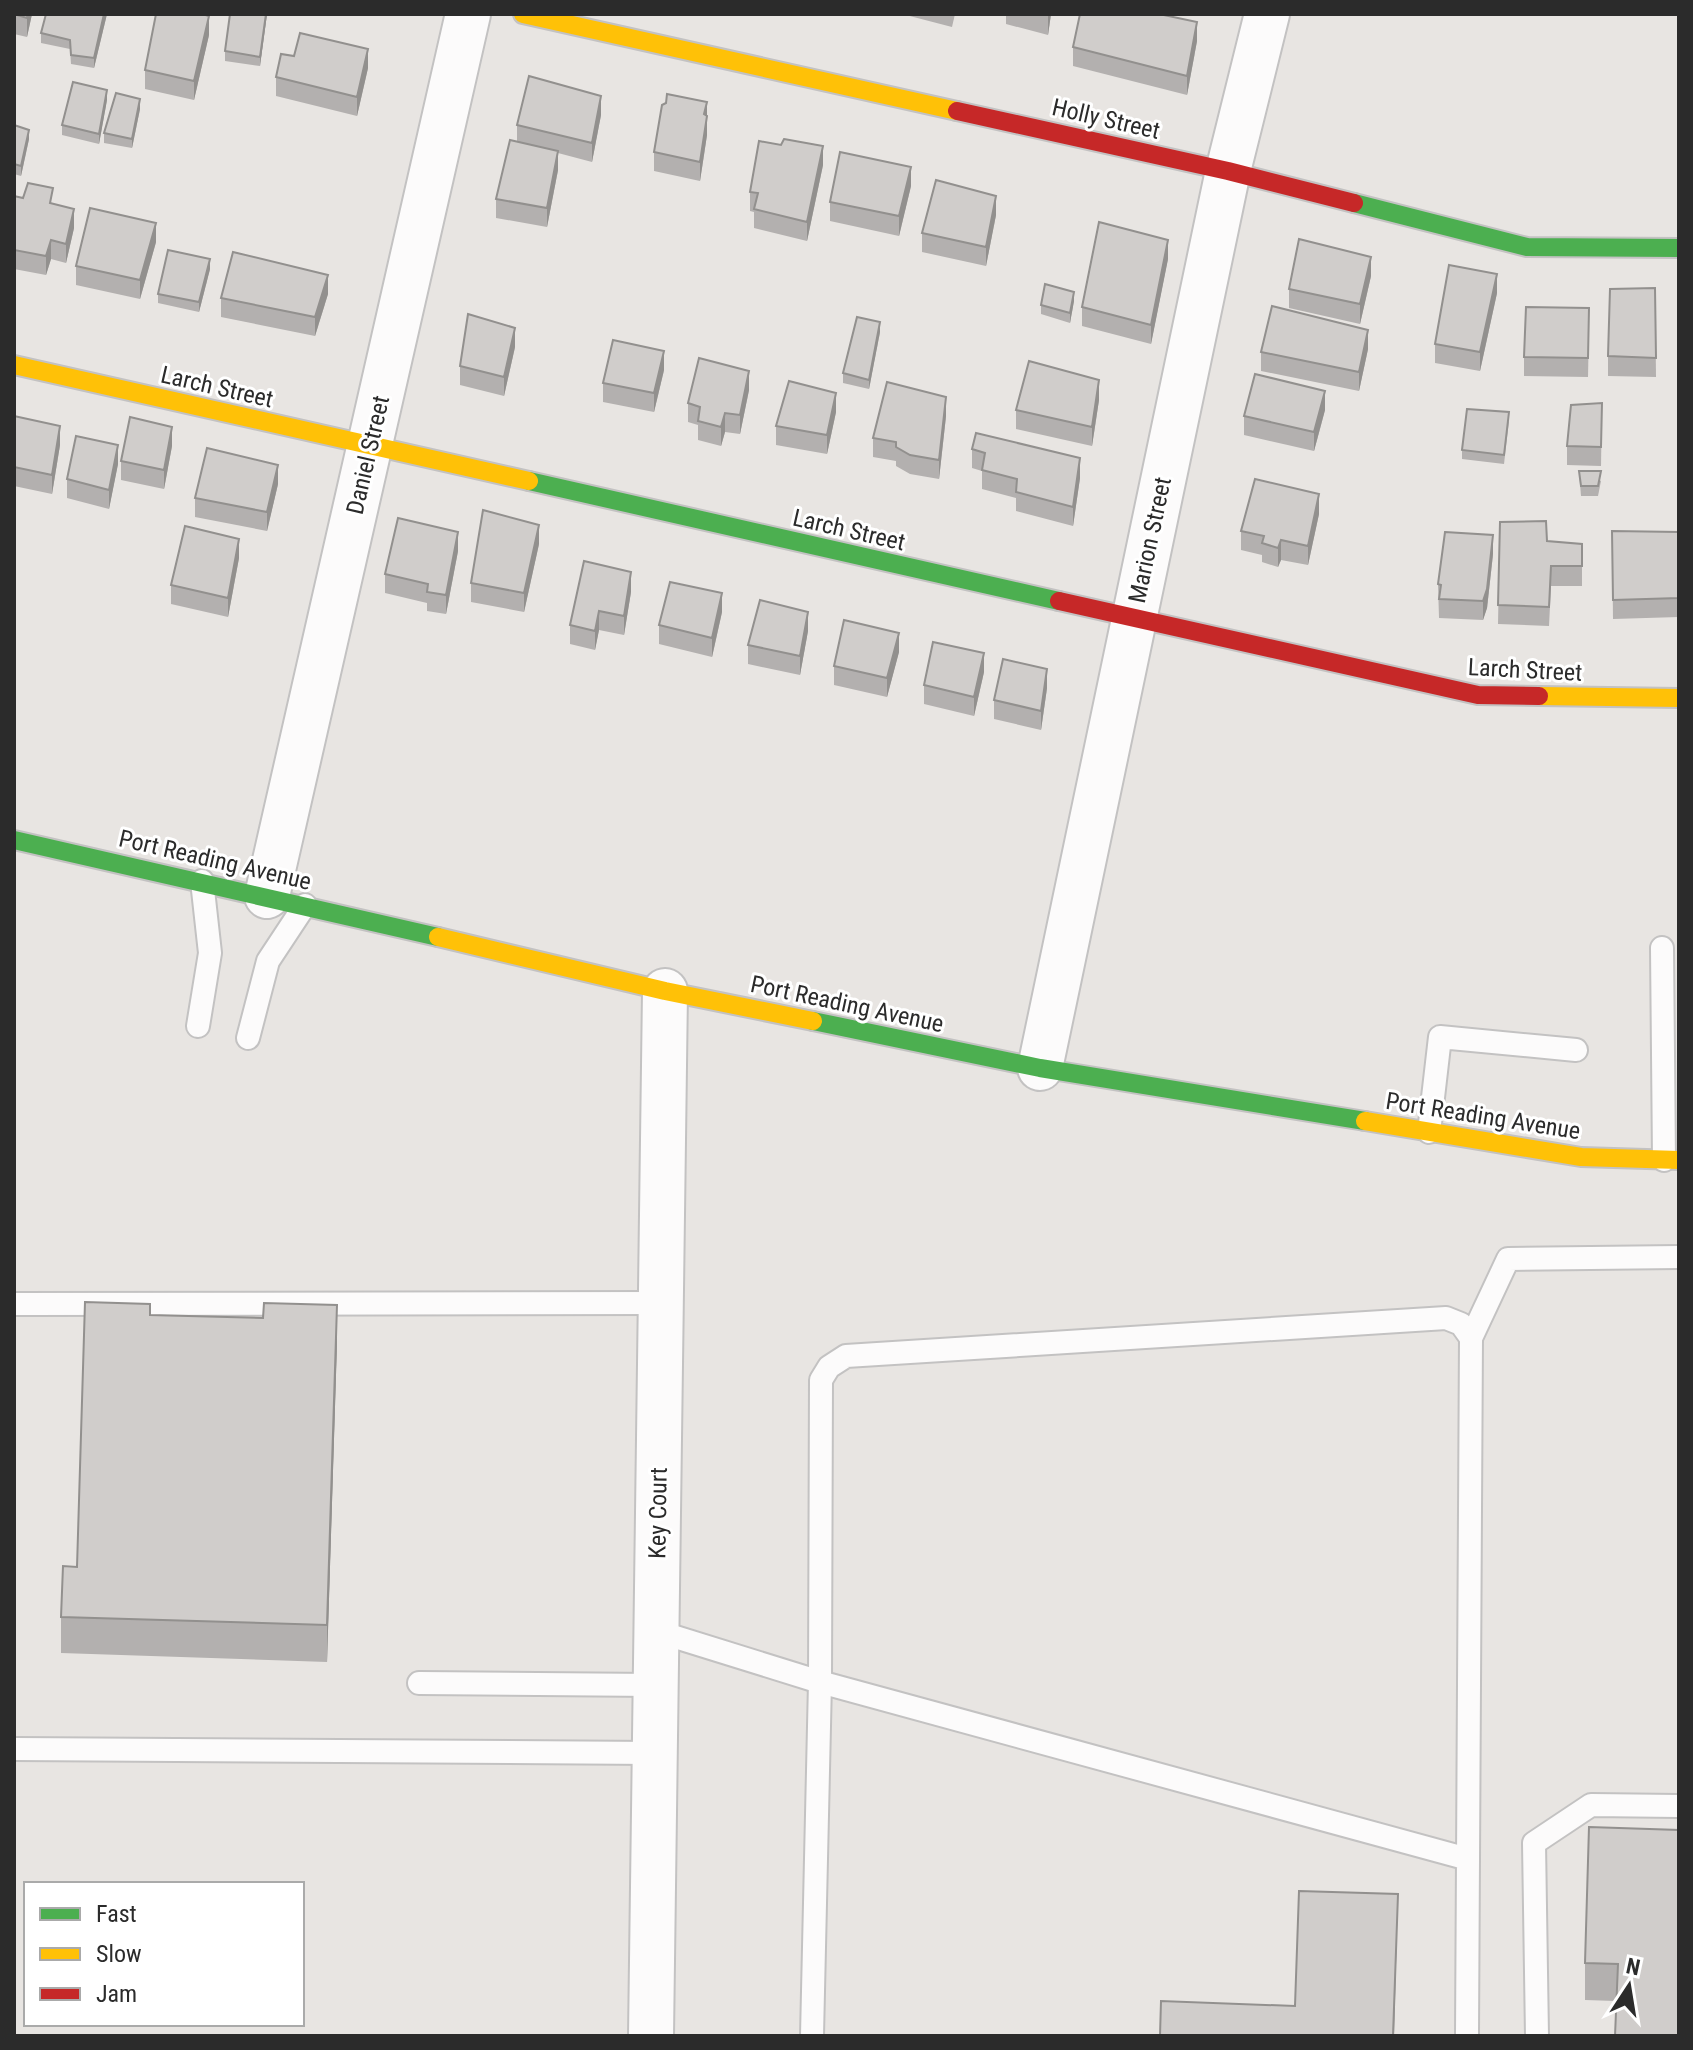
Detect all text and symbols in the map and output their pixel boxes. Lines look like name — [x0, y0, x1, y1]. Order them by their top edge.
street label: Holly Street — [1049, 93, 1163, 145]
street label: Larch Street — [158, 360, 276, 414]
street label: Daniel Street — [341, 393, 395, 517]
street label: Marion Street — [1123, 475, 1177, 605]
street label: Larch Street — [790, 503, 908, 557]
street label: Larch Street — [1467, 653, 1583, 687]
street label: Port Reading Avenue — [116, 824, 314, 896]
street label: Port Reading Avenue — [748, 970, 946, 1038]
street label: Port Reading Avenue — [1384, 1087, 1582, 1145]
street label: Key Court — [643, 1467, 673, 1559]
legend — [24, 1882, 304, 2026]
text: Fast — [96, 1900, 137, 1928]
text: Slow — [96, 1940, 142, 1968]
north arrow — [1589, 1946, 1669, 2026]
text: N — [1624, 1953, 1642, 1981]
text: Jam — [96, 1980, 137, 2008]

